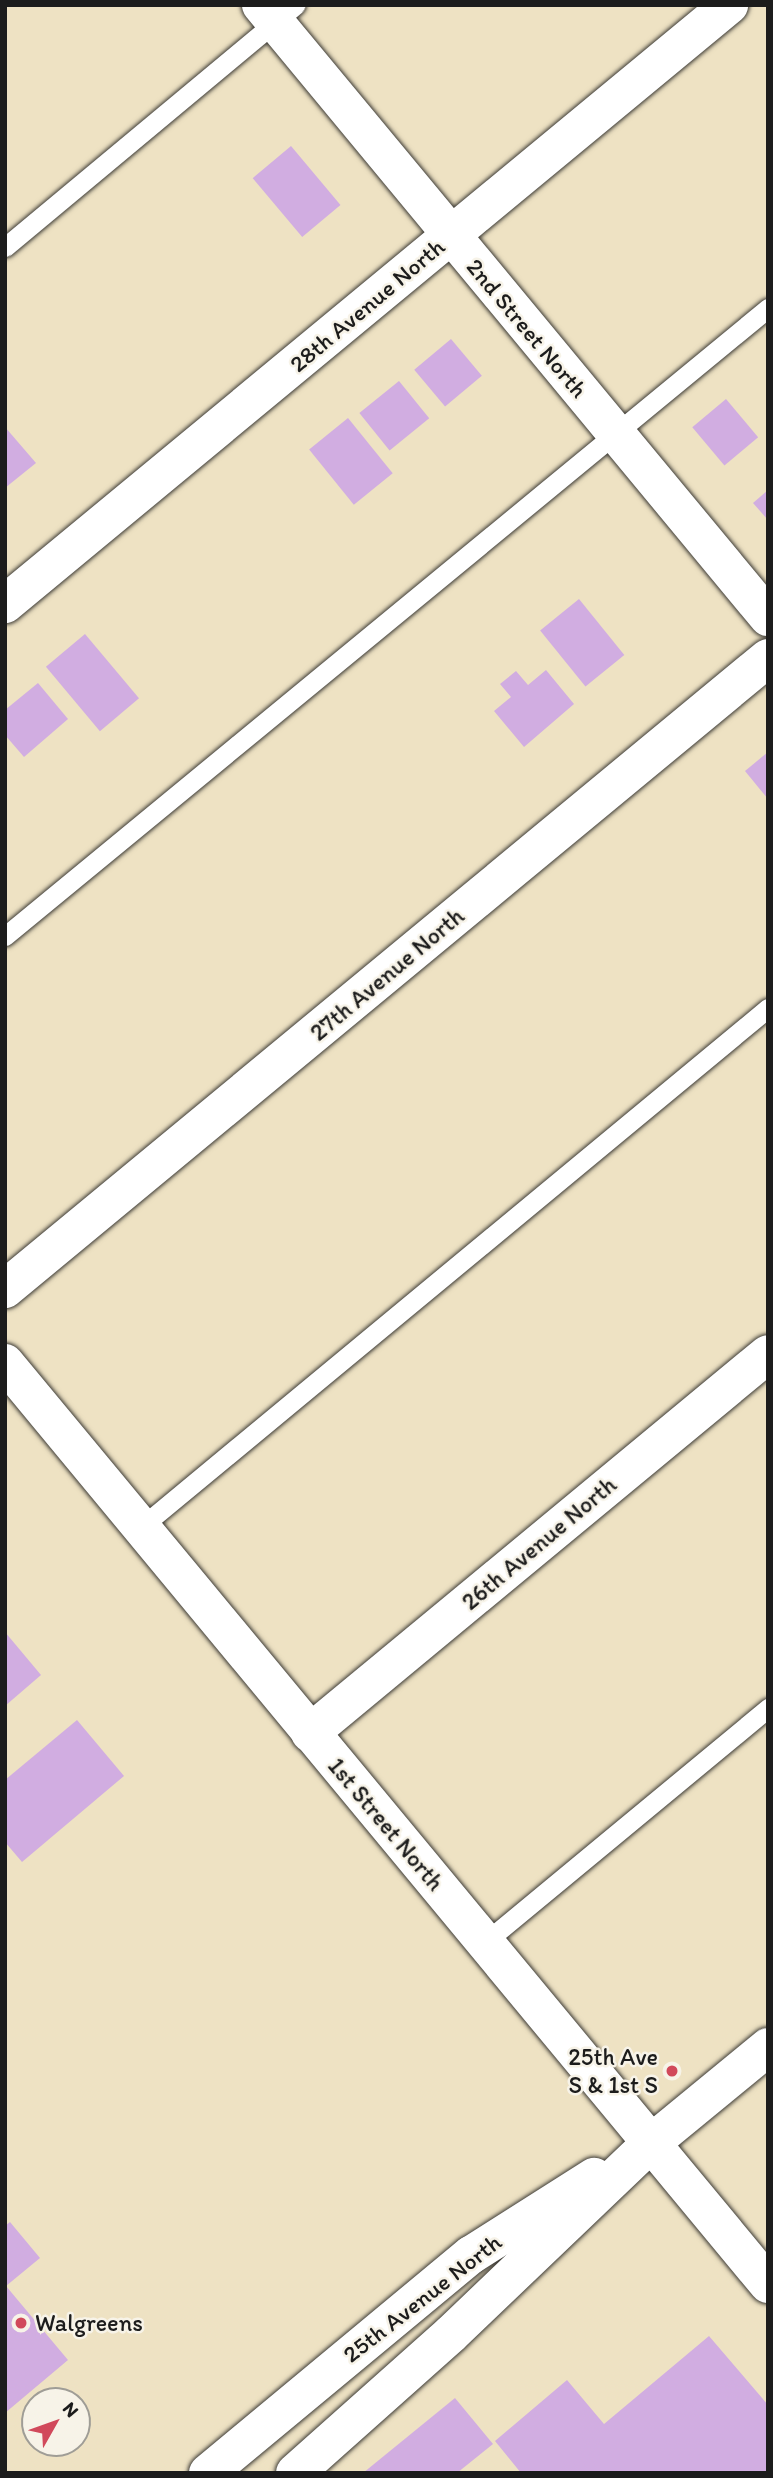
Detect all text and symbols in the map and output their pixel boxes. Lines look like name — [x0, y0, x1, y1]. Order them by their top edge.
street label: 28th Avenue North — [284, 232, 450, 378]
street label: 2nd Street North — [460, 252, 594, 404]
street label: 27th Avenue North — [304, 901, 470, 1047]
street label: 26th Avenue North — [456, 1470, 622, 1616]
street label: 1st Street North — [322, 1752, 450, 1896]
place label: 25th Ave S & 1st S — [569, 2043, 658, 2099]
marker: 25th Ave S & 1st S — [664, 2063, 680, 2079]
street label: 25th Avenue North — [337, 2228, 507, 2368]
place label: Walgreens — [35, 2309, 143, 2337]
marker: Walgreens — [13, 2315, 29, 2331]
north arrow — [21, 2387, 91, 2457]
text: N — [58, 2397, 84, 2422]

